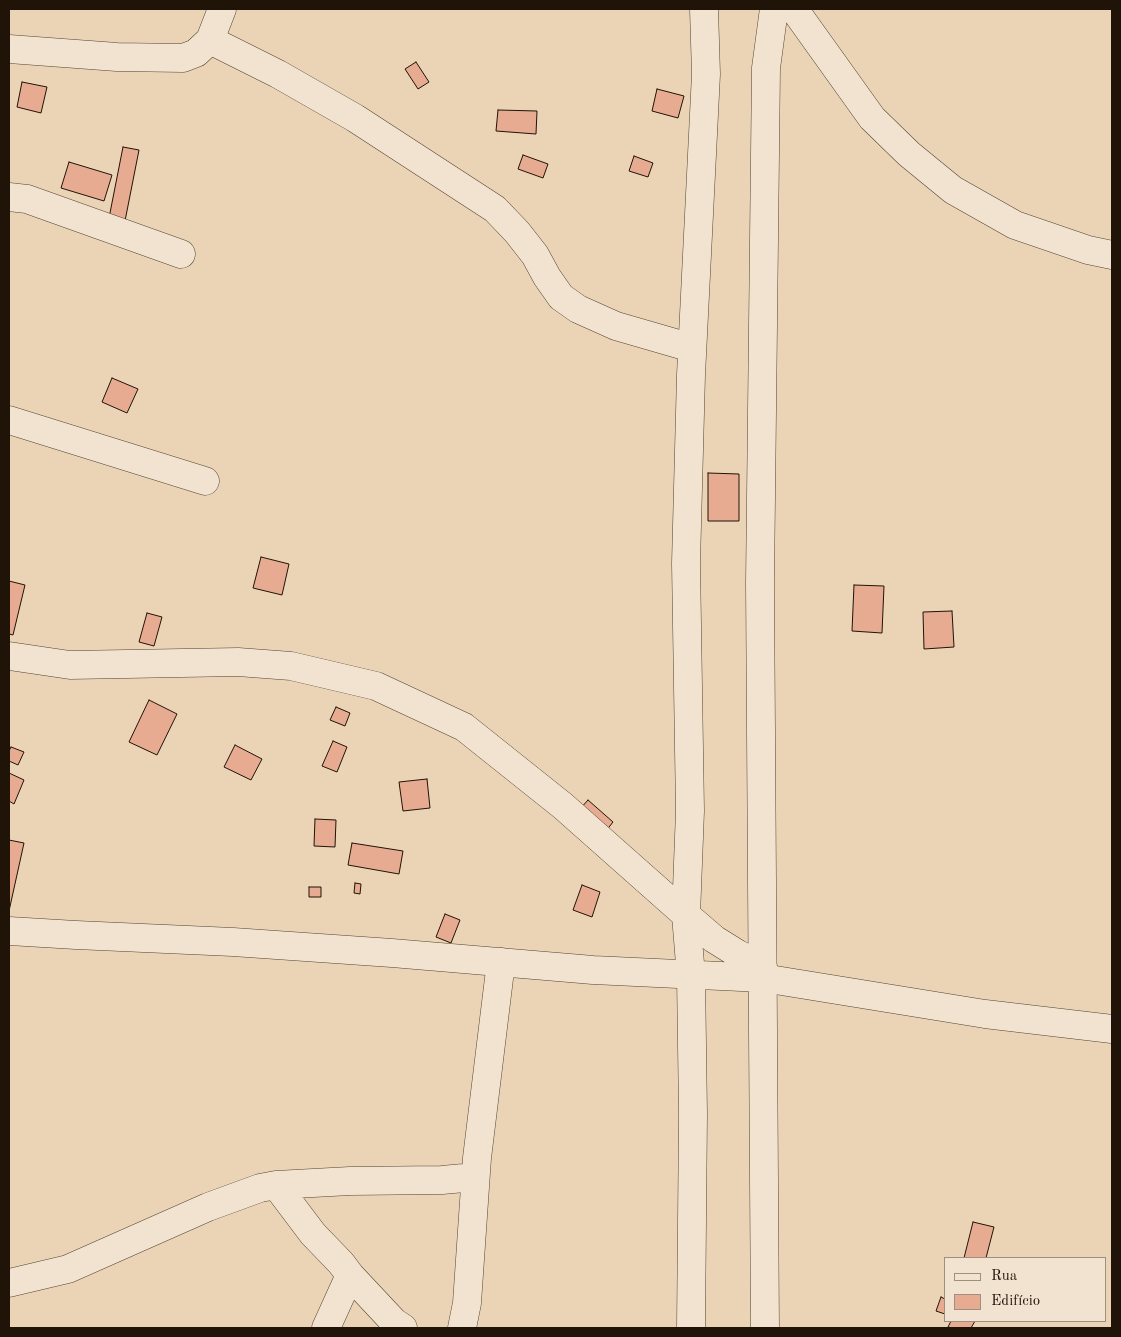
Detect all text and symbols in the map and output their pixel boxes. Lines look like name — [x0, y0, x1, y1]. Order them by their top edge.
legend — [944, 1257, 1106, 1322]
text: Rua — [991, 1269, 1017, 1284]
text: Edifício — [991, 1294, 1040, 1309]

